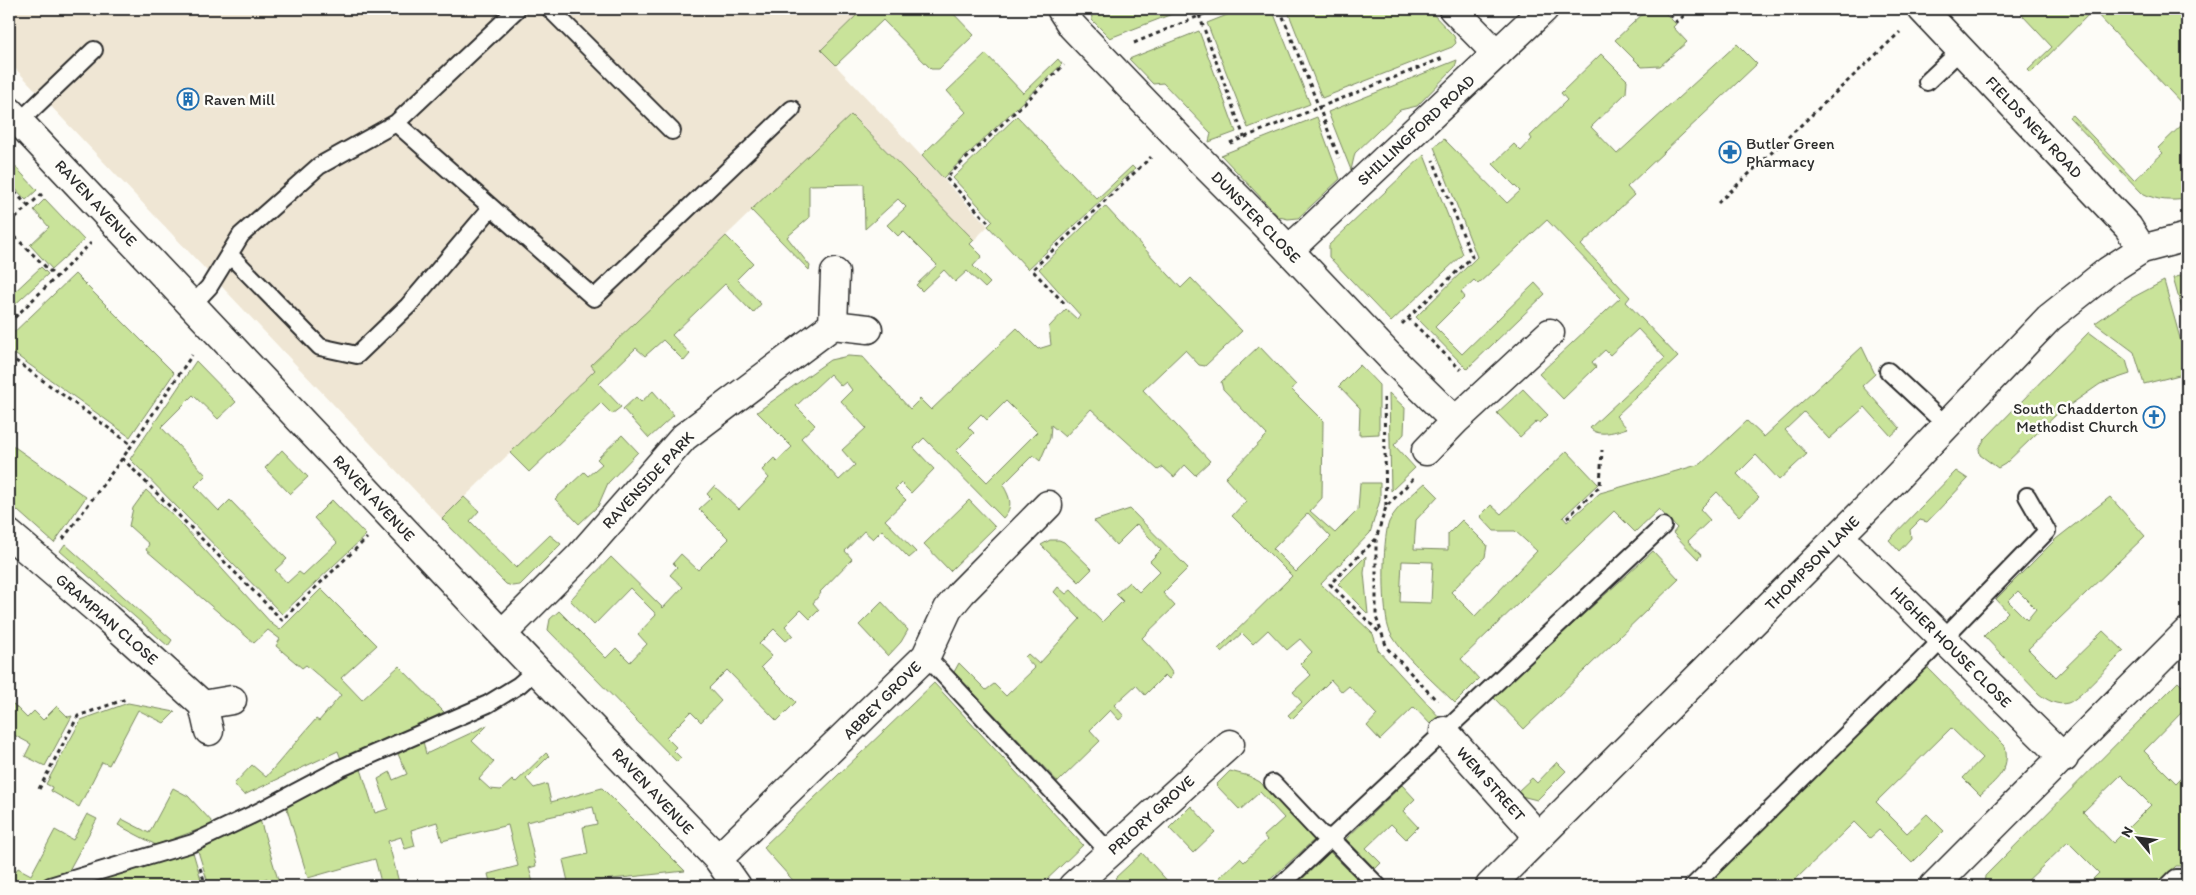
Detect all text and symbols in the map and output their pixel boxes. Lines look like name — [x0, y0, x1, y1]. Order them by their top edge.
street label: SHILLINGFORD ROAD — [1353, 71, 1479, 189]
street label: FIELDS NEW ROAD — [1982, 72, 2086, 182]
building icon: Raven Mill — [176, 87, 200, 111]
place label: Raven Mill — [204, 90, 276, 109]
place label: Butler Green Pharmacy — [1746, 134, 1835, 171]
pharmacy icon: Butler Green Pharmacy — [1718, 140, 1742, 164]
street label: RAVEN AVENUE — [51, 156, 141, 250]
street label: DUNSTER CLOSE — [1207, 167, 1305, 267]
place label: South Chadderton Methodist Church — [2013, 399, 2138, 436]
church icon: South Chadderton Methodist Church — [2142, 405, 2166, 429]
street label: RAVENSIDE PARK — [598, 427, 698, 533]
street label: RAVEN AVENUE — [329, 451, 419, 545]
street label: THOMPSON LANE — [1761, 512, 1863, 614]
street label: GRAMPIAN CLOSE — [52, 569, 162, 669]
street label: HIGHER HOUSE CLOSE — [1886, 582, 2016, 712]
street label: ABBEY GROVE — [839, 657, 925, 743]
street label: WEM STREET — [1453, 743, 1529, 825]
street label: RAVEN AVENUE — [608, 744, 698, 838]
street label: PRIORY GROVE — [1104, 771, 1198, 859]
north arrow — [2114, 812, 2164, 862]
text: N — [2117, 824, 2137, 840]

